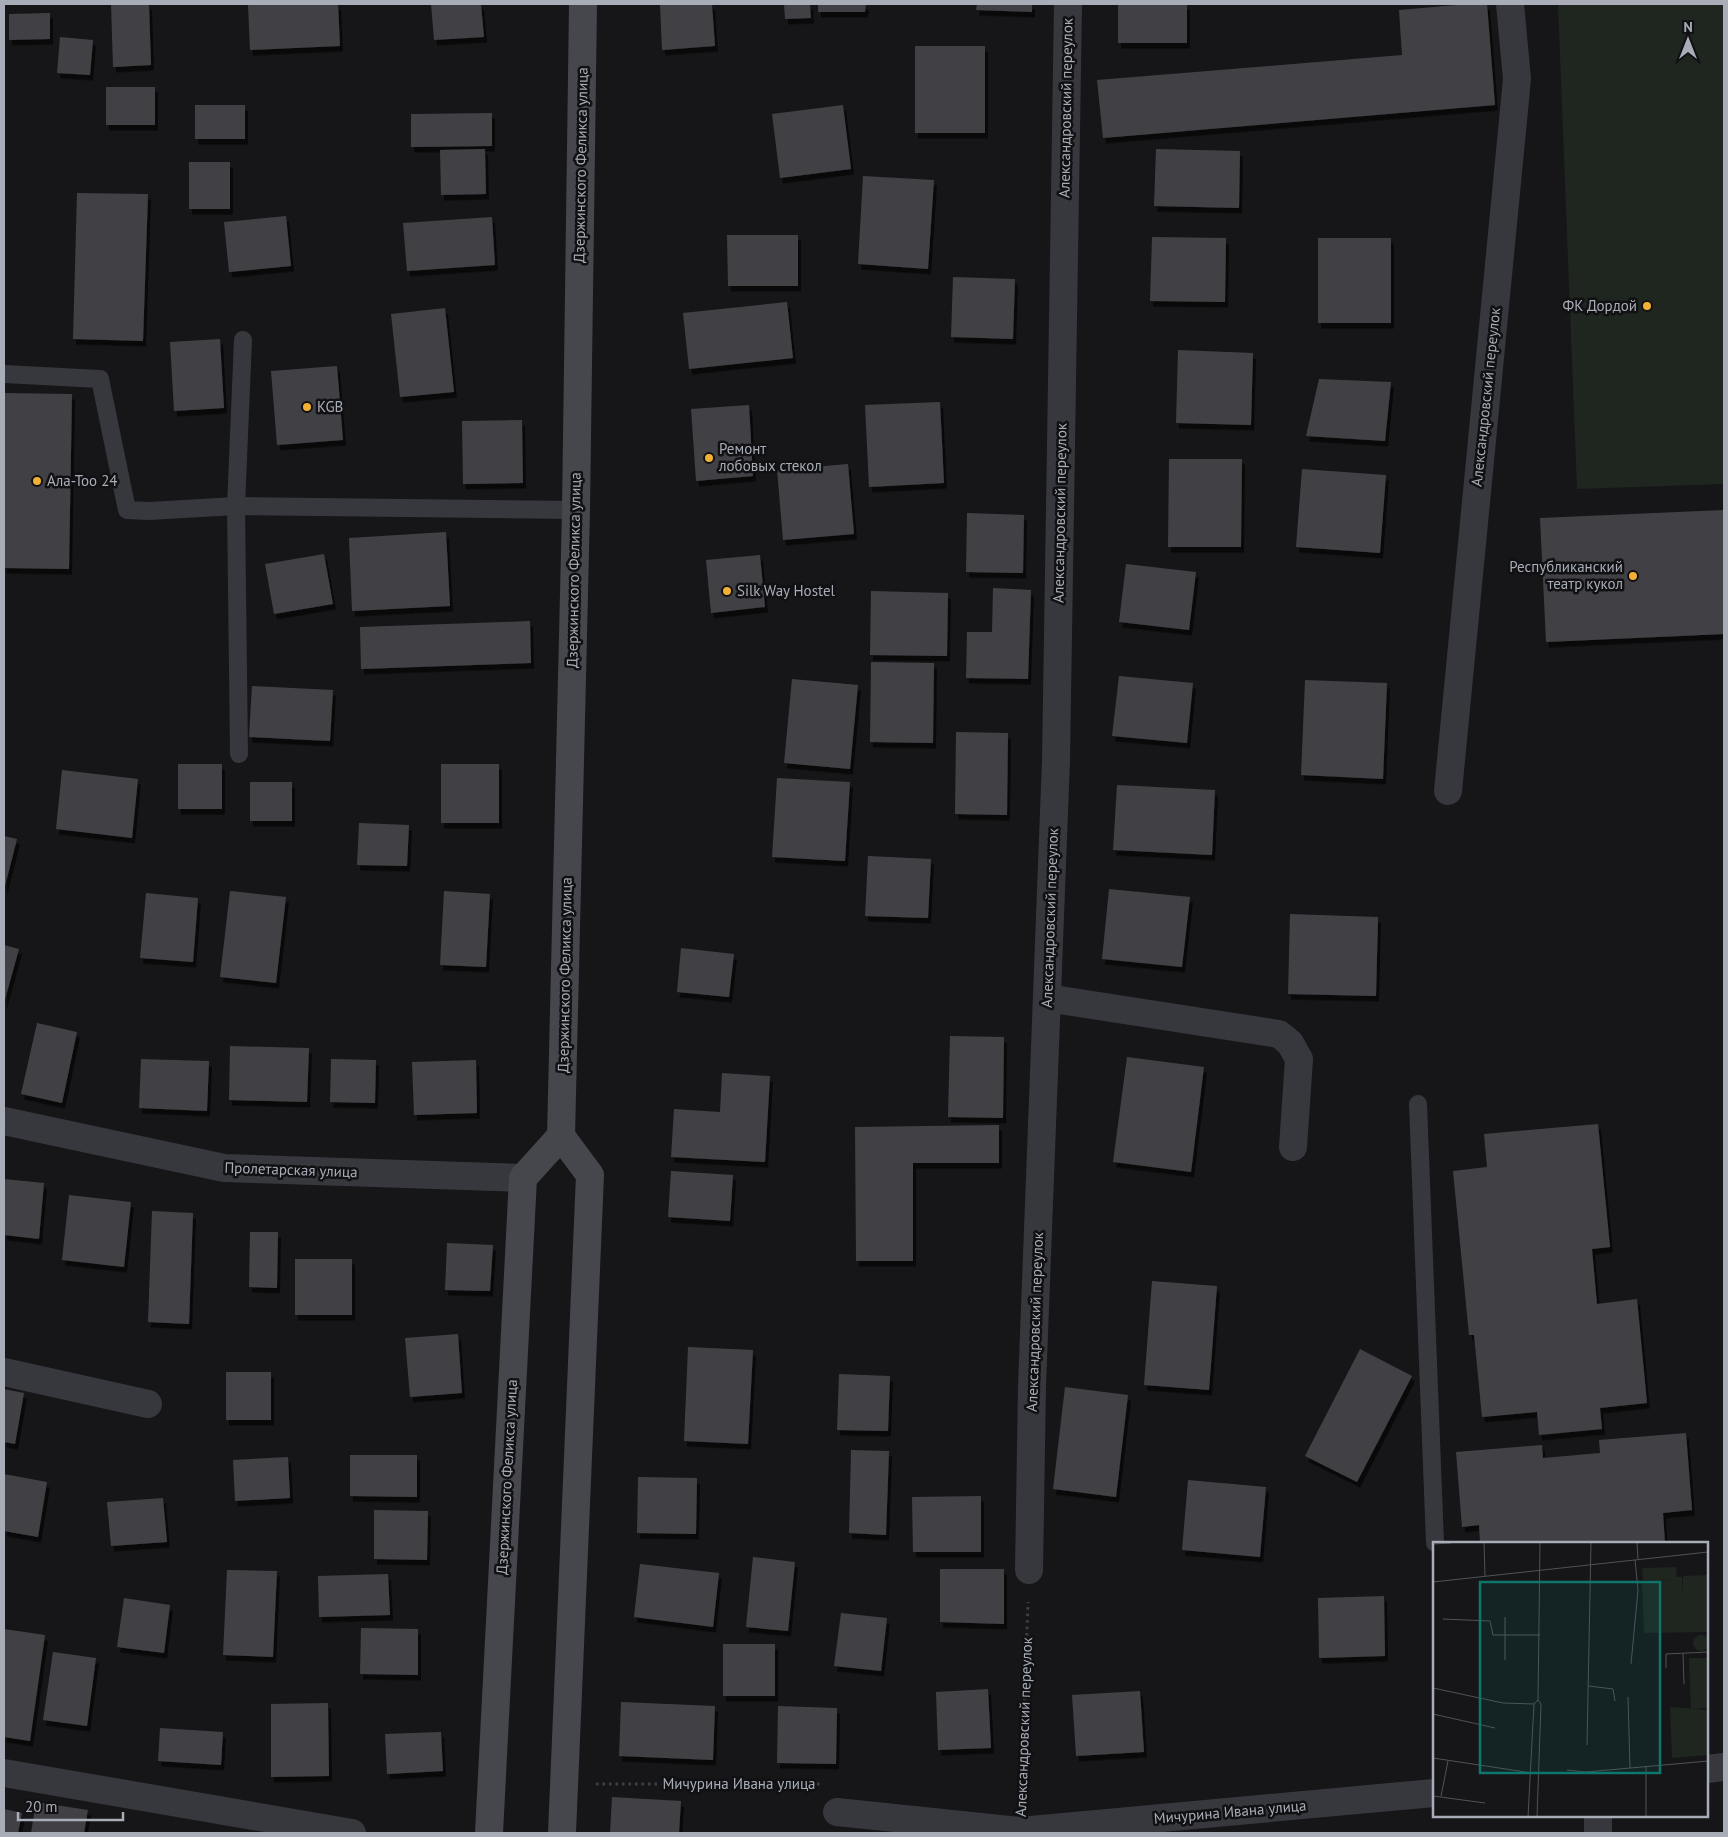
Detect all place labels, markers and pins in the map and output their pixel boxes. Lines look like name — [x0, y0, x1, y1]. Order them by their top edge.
place label: ФК Дордой — [1562, 296, 1637, 315]
marker: ФК Дордой — [1641, 300, 1653, 312]
place label: KGB — [317, 397, 343, 416]
marker: KGB — [301, 401, 313, 413]
place label: Ремонт лобовых стекол — [718, 439, 822, 475]
marker: Ремонт лобовых стекол — [703, 452, 715, 464]
place label: Ала-Тоо 24 — [47, 471, 118, 490]
marker: Ала-Тоо 24 — [31, 475, 43, 487]
place label: Республиканский театр кукол — [1509, 557, 1623, 593]
marker: Республиканский театр кукол — [1627, 570, 1639, 582]
place label: Silk Way Hostel — [737, 581, 835, 600]
marker: Silk Way Hostel — [721, 585, 733, 597]

